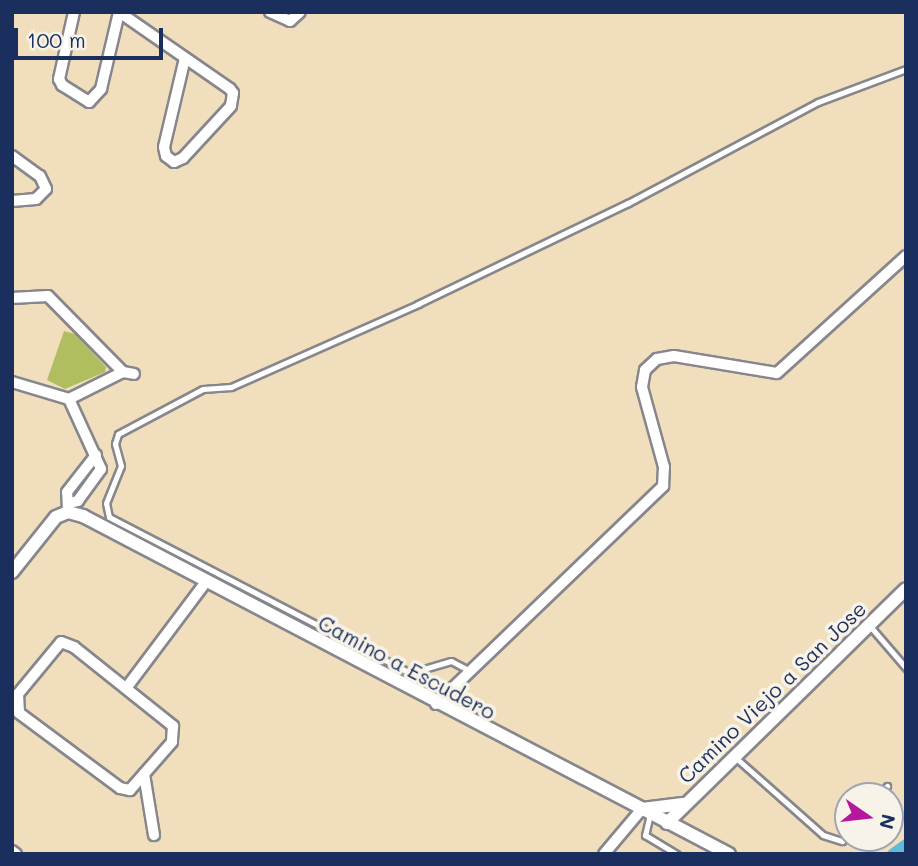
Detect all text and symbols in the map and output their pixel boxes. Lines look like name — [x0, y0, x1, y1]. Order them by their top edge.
scale bar — [18, 14, 166, 58]
text: 100 m — [27, 26, 86, 53]
street label: Camino Viejo a San Jose — [673, 596, 871, 788]
street label: Camino a Escudero — [314, 610, 500, 724]
north arrow — [834, 782, 904, 852]
text: N — [874, 812, 902, 832]

